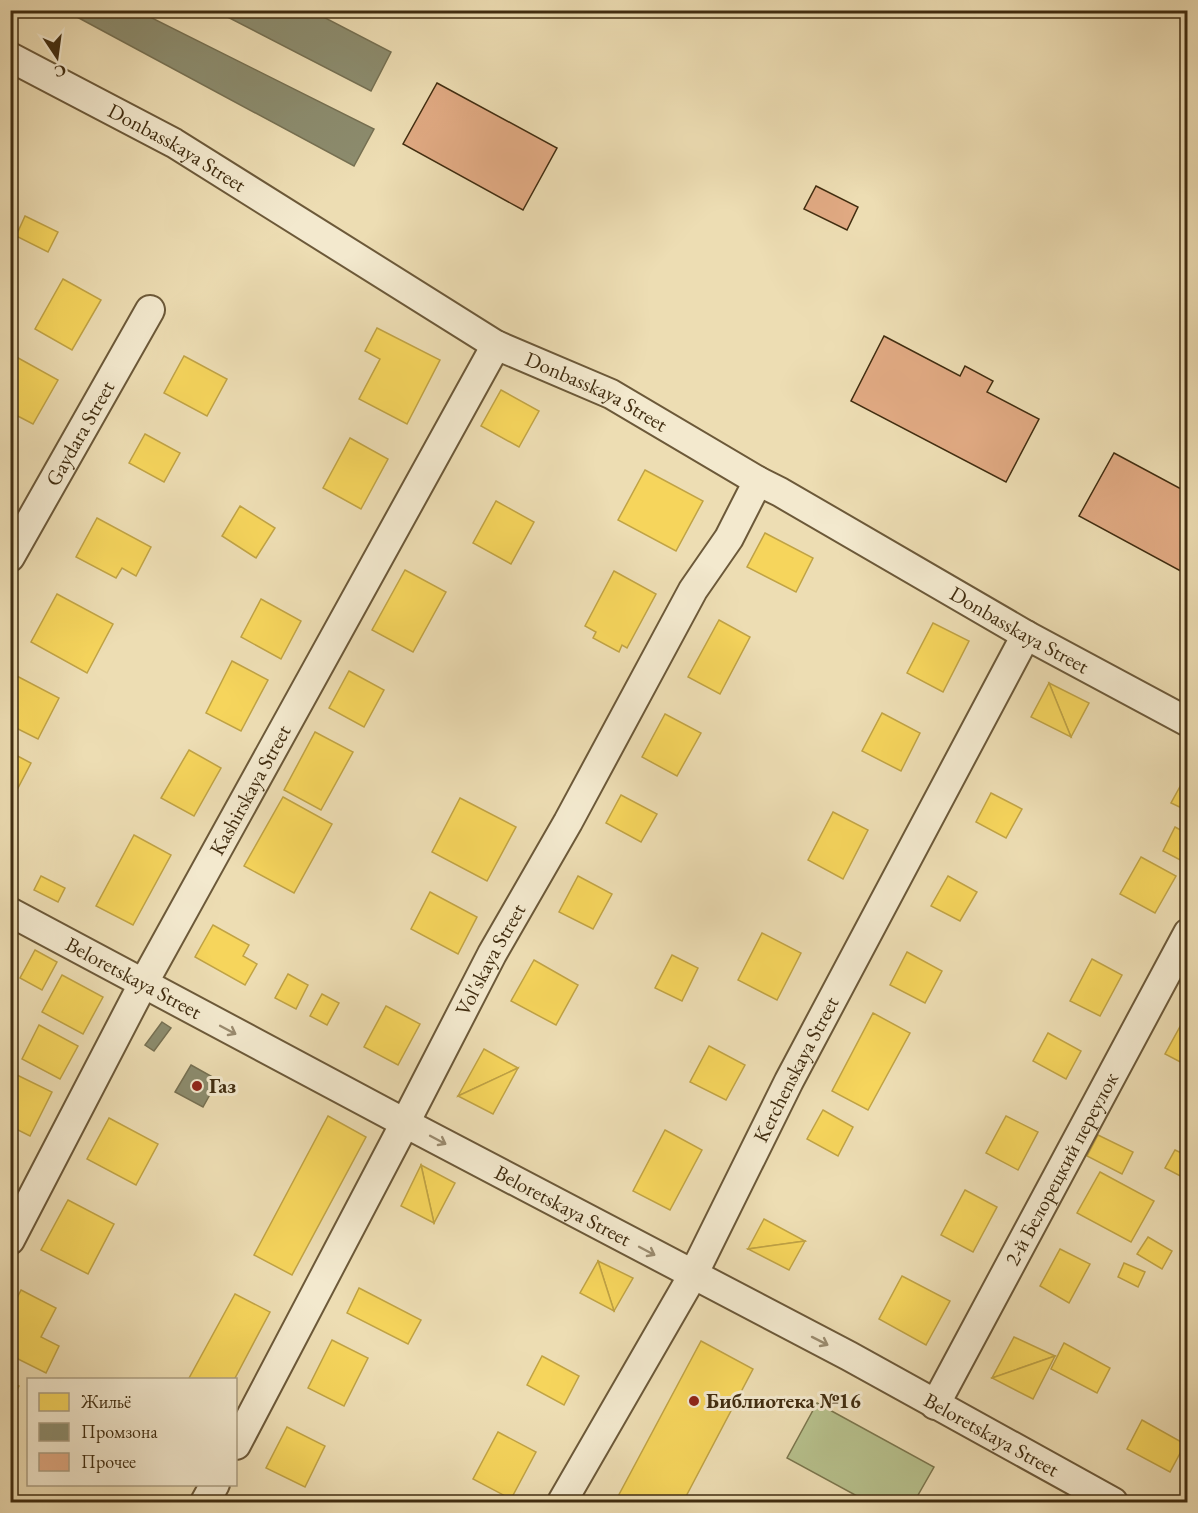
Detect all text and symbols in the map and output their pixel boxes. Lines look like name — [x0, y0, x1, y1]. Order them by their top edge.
north arrow — [27, 27, 87, 87]
text: С — [52, 60, 68, 83]
street label: Donbasskaya Street — [103, 97, 252, 198]
street label: Donbasskaya Street — [521, 345, 673, 438]
street label: Gaydara Street — [39, 375, 120, 491]
street label: Donbasskaya Street — [945, 580, 1094, 680]
street label: Kashirskaya Street — [203, 720, 297, 860]
street label: Vol'skaya Street — [449, 898, 532, 1020]
street label: Beloretskaya Street — [61, 930, 207, 1025]
street label: Kerchenskaya Street — [747, 991, 845, 1147]
one-way arrow — [219, 1024, 237, 1036]
street label: 2-й Белорецкий переулок — [998, 1067, 1124, 1270]
place label: Газ — [209, 1072, 236, 1099]
marker: Газ — [190, 1079, 204, 1093]
one-way arrow — [428, 1135, 446, 1147]
street label: Beloretskaya Street — [490, 1158, 636, 1252]
one-way arrow — [638, 1246, 656, 1257]
one-way arrow — [811, 1336, 829, 1347]
legend — [27, 1378, 237, 1486]
street label: Beloretskaya Street — [919, 1386, 1064, 1483]
place label: Библиотека №16 — [706, 1387, 861, 1414]
text: Жильё — [80, 1390, 131, 1413]
marker: Библиотека №16 — [687, 1394, 701, 1408]
text: Промзона — [81, 1420, 158, 1443]
text: Прочее — [81, 1450, 136, 1473]

